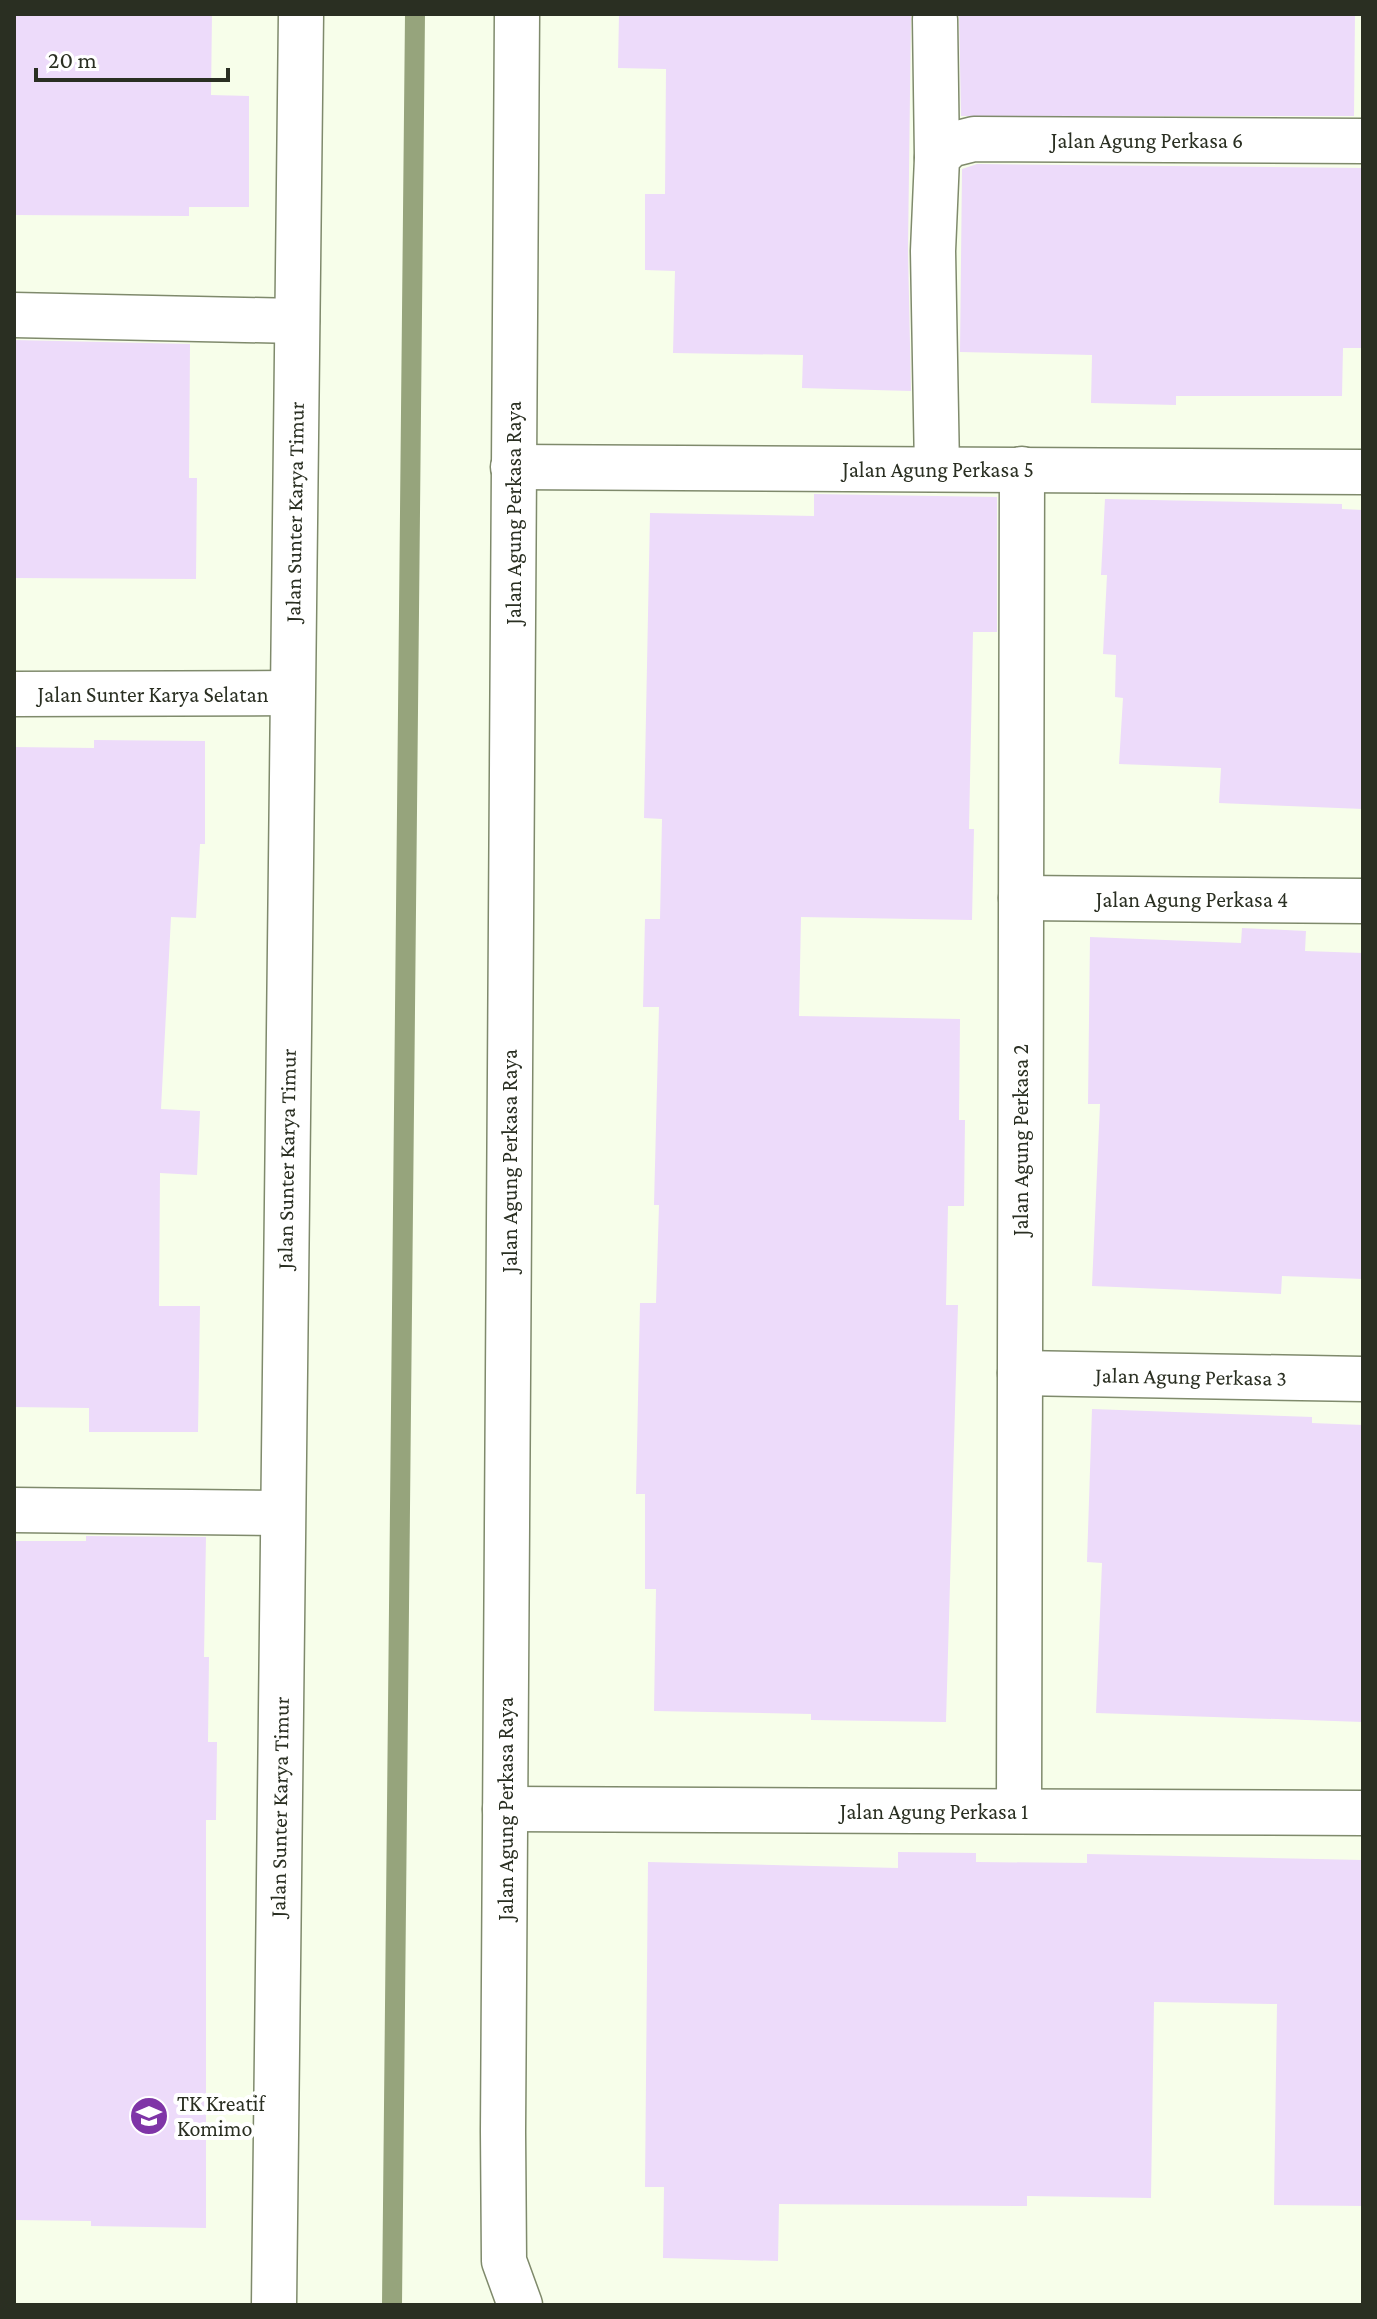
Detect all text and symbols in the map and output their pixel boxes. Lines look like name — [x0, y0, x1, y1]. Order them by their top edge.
scale bar — [36, 32, 228, 82]
text: 20 m — [48, 46, 97, 73]
street label: Jalan Agung Perkasa 6 — [1049, 128, 1243, 153]
street label: Jalan Sunter Karya Timur — [280, 401, 309, 625]
street label: Jalan Agung Perkasa Raya — [501, 401, 526, 627]
street label: Jalan Agung Perkasa 5 — [840, 457, 1034, 482]
street label: Jalan Sunter Karya Selatan — [36, 682, 269, 707]
street label: Jalan Agung Perkasa 4 — [1094, 887, 1288, 912]
street label: Jalan Agung Perkasa 2 — [1008, 1044, 1033, 1238]
street label: Jalan Sunter Karya Timur — [272, 1048, 301, 1272]
street label: Jalan Agung Perkasa Raya — [497, 1049, 522, 1275]
street label: Jalan Agung Perkasa 3 — [1093, 1362, 1287, 1391]
street label: Jalan Sunter Karya Timur — [265, 1696, 294, 1920]
street label: Jalan Agung Perkasa Raya — [493, 1697, 518, 1923]
street label: Jalan Agung Perkasa 1 — [838, 1799, 1028, 1824]
place label: TK Kreatif Komimo — [177, 2091, 267, 2141]
school or university icon: TK Kreatif Komimo — [128, 2095, 170, 2137]

